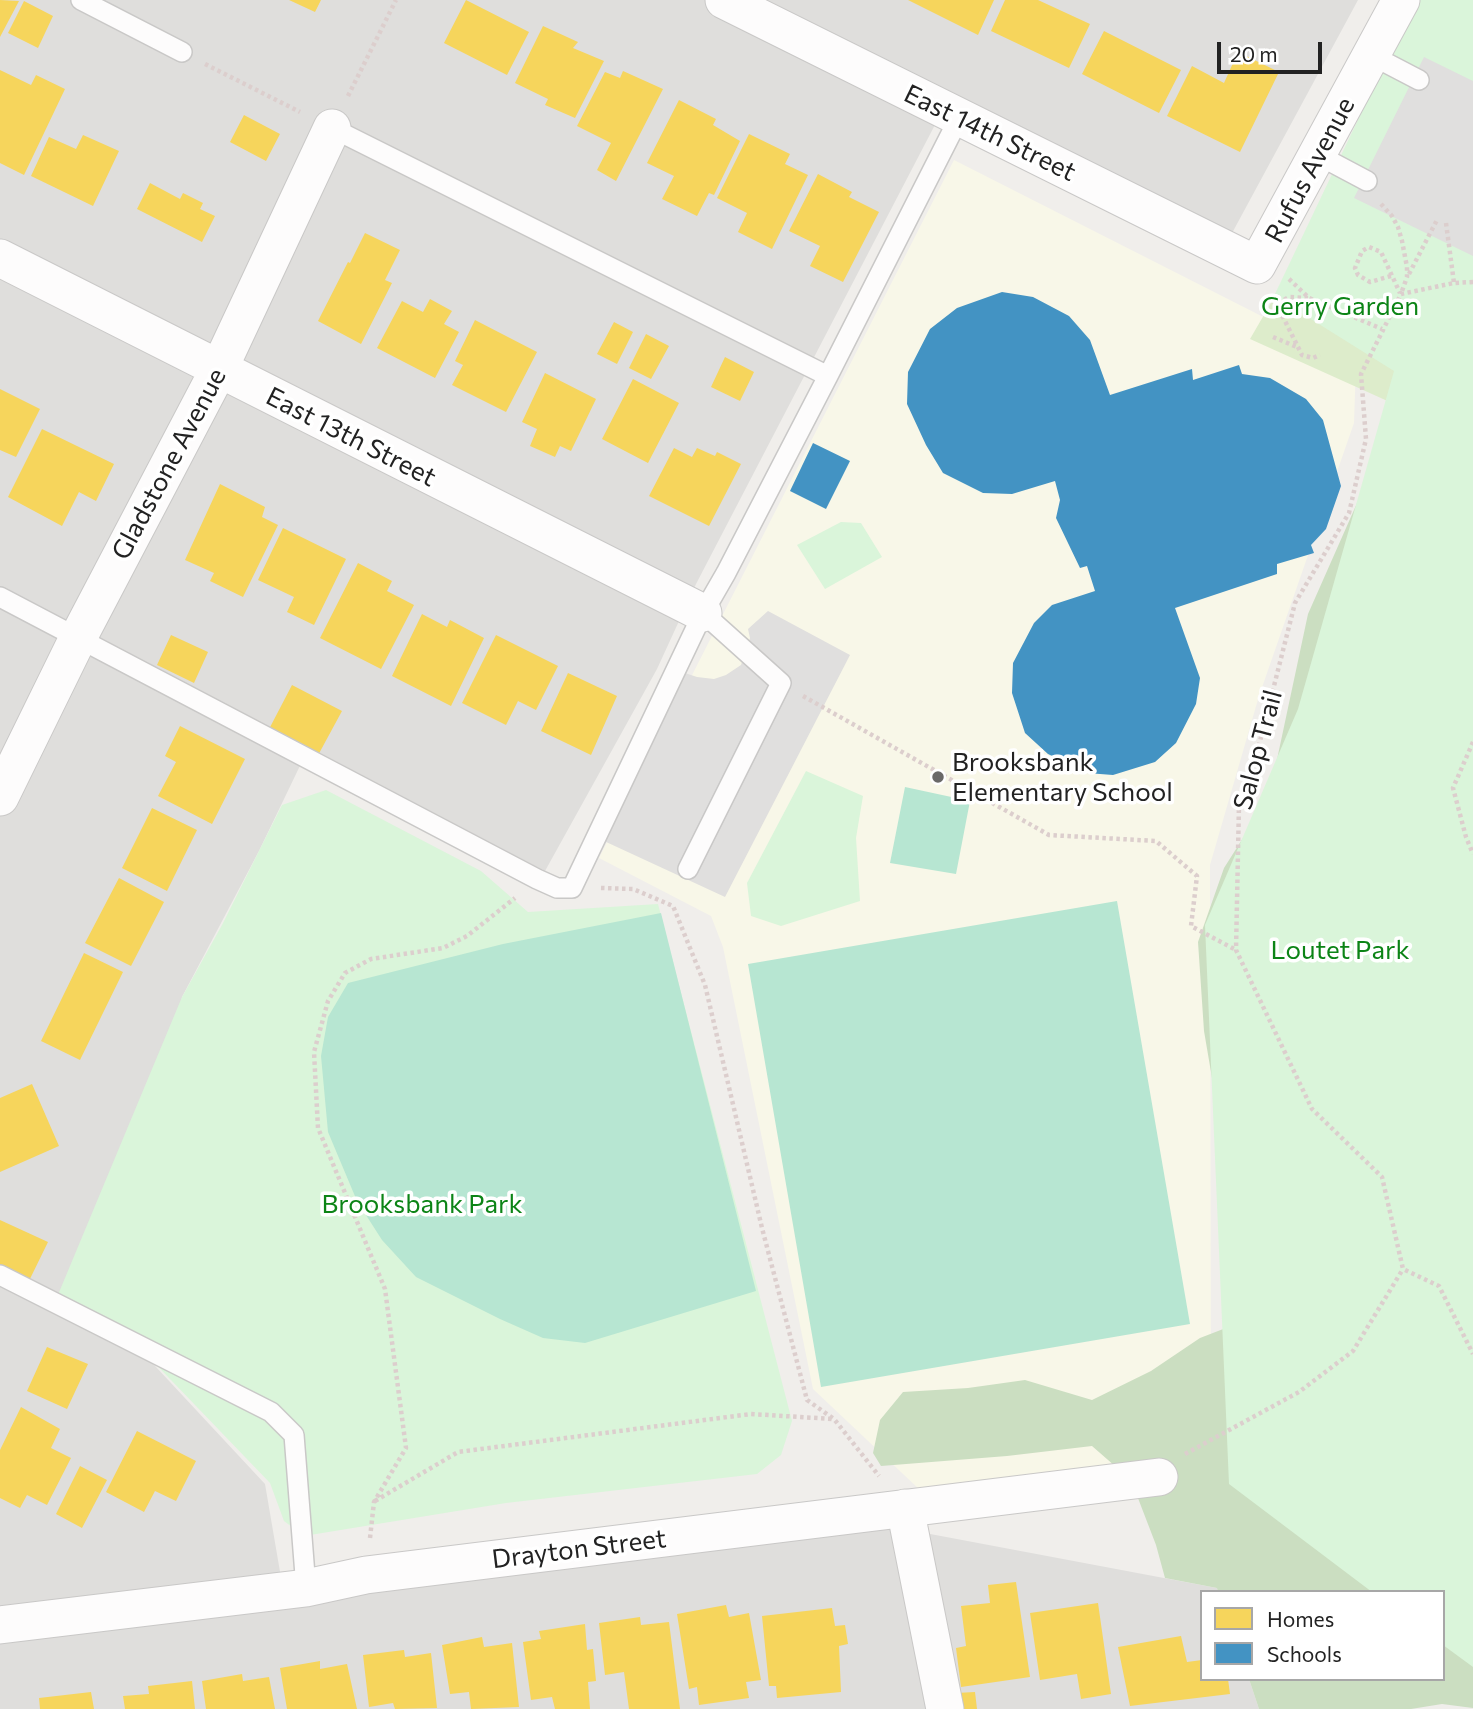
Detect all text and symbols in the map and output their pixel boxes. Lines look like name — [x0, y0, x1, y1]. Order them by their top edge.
scale bar — [1221, 28, 1326, 72]
text: 20 m — [1230, 41, 1278, 66]
street label: East 14th Street — [899, 78, 1081, 188]
street label: Rufus Avenue — [1259, 92, 1361, 248]
park label: Gerry Garden — [1261, 290, 1419, 322]
street label: Gladstone Avenue — [105, 363, 233, 565]
street label: East 13th Street — [261, 381, 441, 493]
street label: Salop Trail — [1227, 687, 1289, 813]
place label: Brooksbank Elementary School — [952, 746, 1173, 808]
marker: Brooksbank Elementary School — [930, 769, 946, 785]
park label: Loutet Park — [1271, 934, 1409, 966]
park label: Brooksbank Park — [321, 1188, 523, 1220]
street label: Drayton Street — [490, 1523, 668, 1575]
legend — [1200, 1590, 1445, 1681]
text: Homes — [1267, 1606, 1334, 1631]
text: Schools — [1267, 1641, 1342, 1666]

